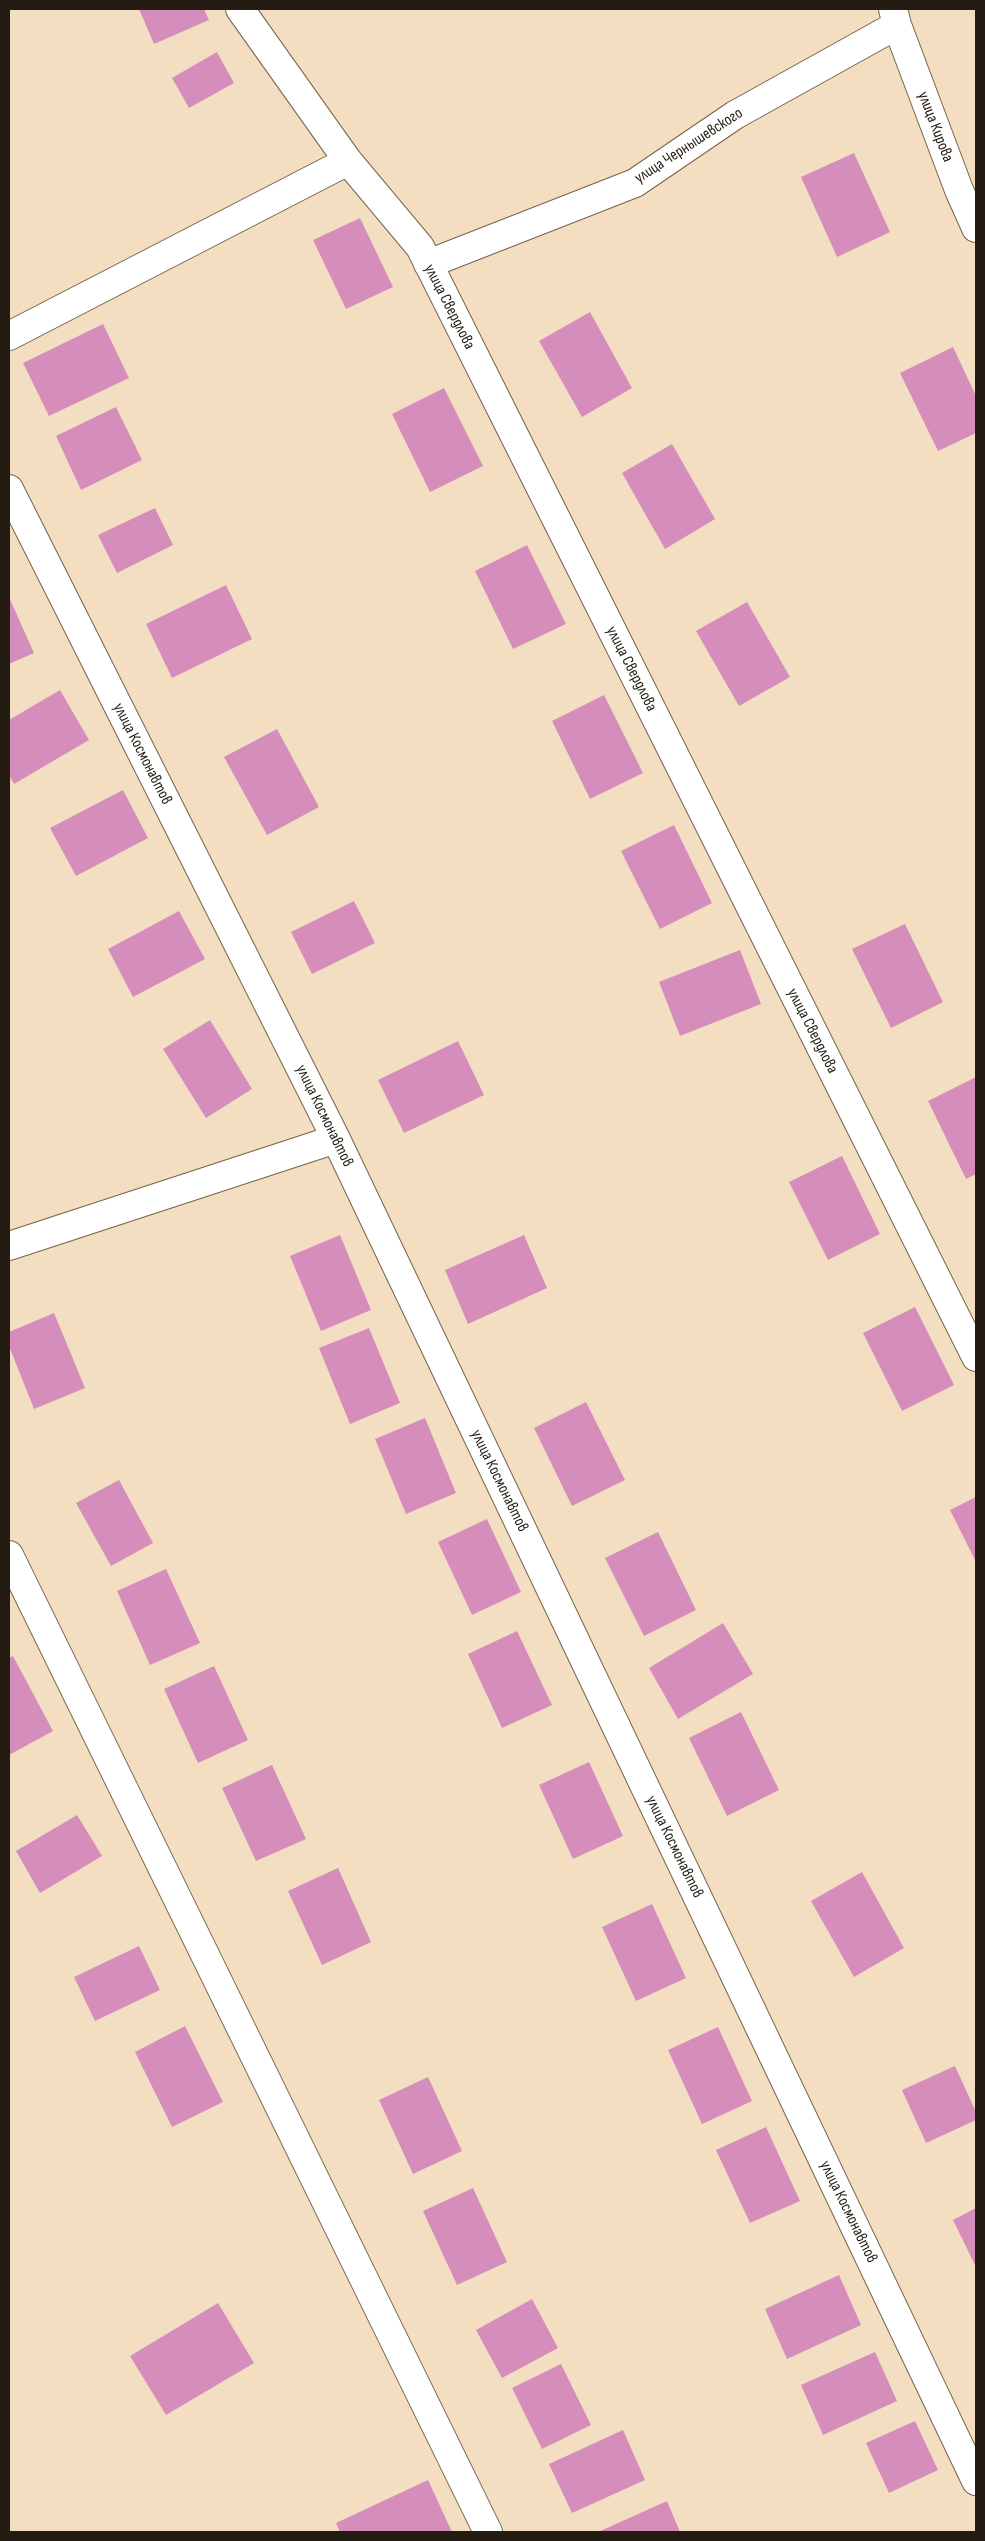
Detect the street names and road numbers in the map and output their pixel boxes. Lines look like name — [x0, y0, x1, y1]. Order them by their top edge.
street label: улица Кирова — [913, 89, 957, 165]
street label: улица Чернышевского — [631, 104, 747, 188]
street label: улица Свердлова — [419, 261, 479, 353]
street label: улица Свердлова — [601, 623, 661, 715]
street label: улица Космонавтов — [108, 700, 176, 808]
street label: улица Свердлова — [782, 985, 842, 1077]
street label: улица Космонавтов — [291, 1062, 357, 1170]
street label: улица Космонавтов — [466, 1427, 532, 1535]
street label: улица Космонавтов — [641, 1793, 707, 1901]
street label: улица Космонавтов — [815, 2158, 881, 2266]

